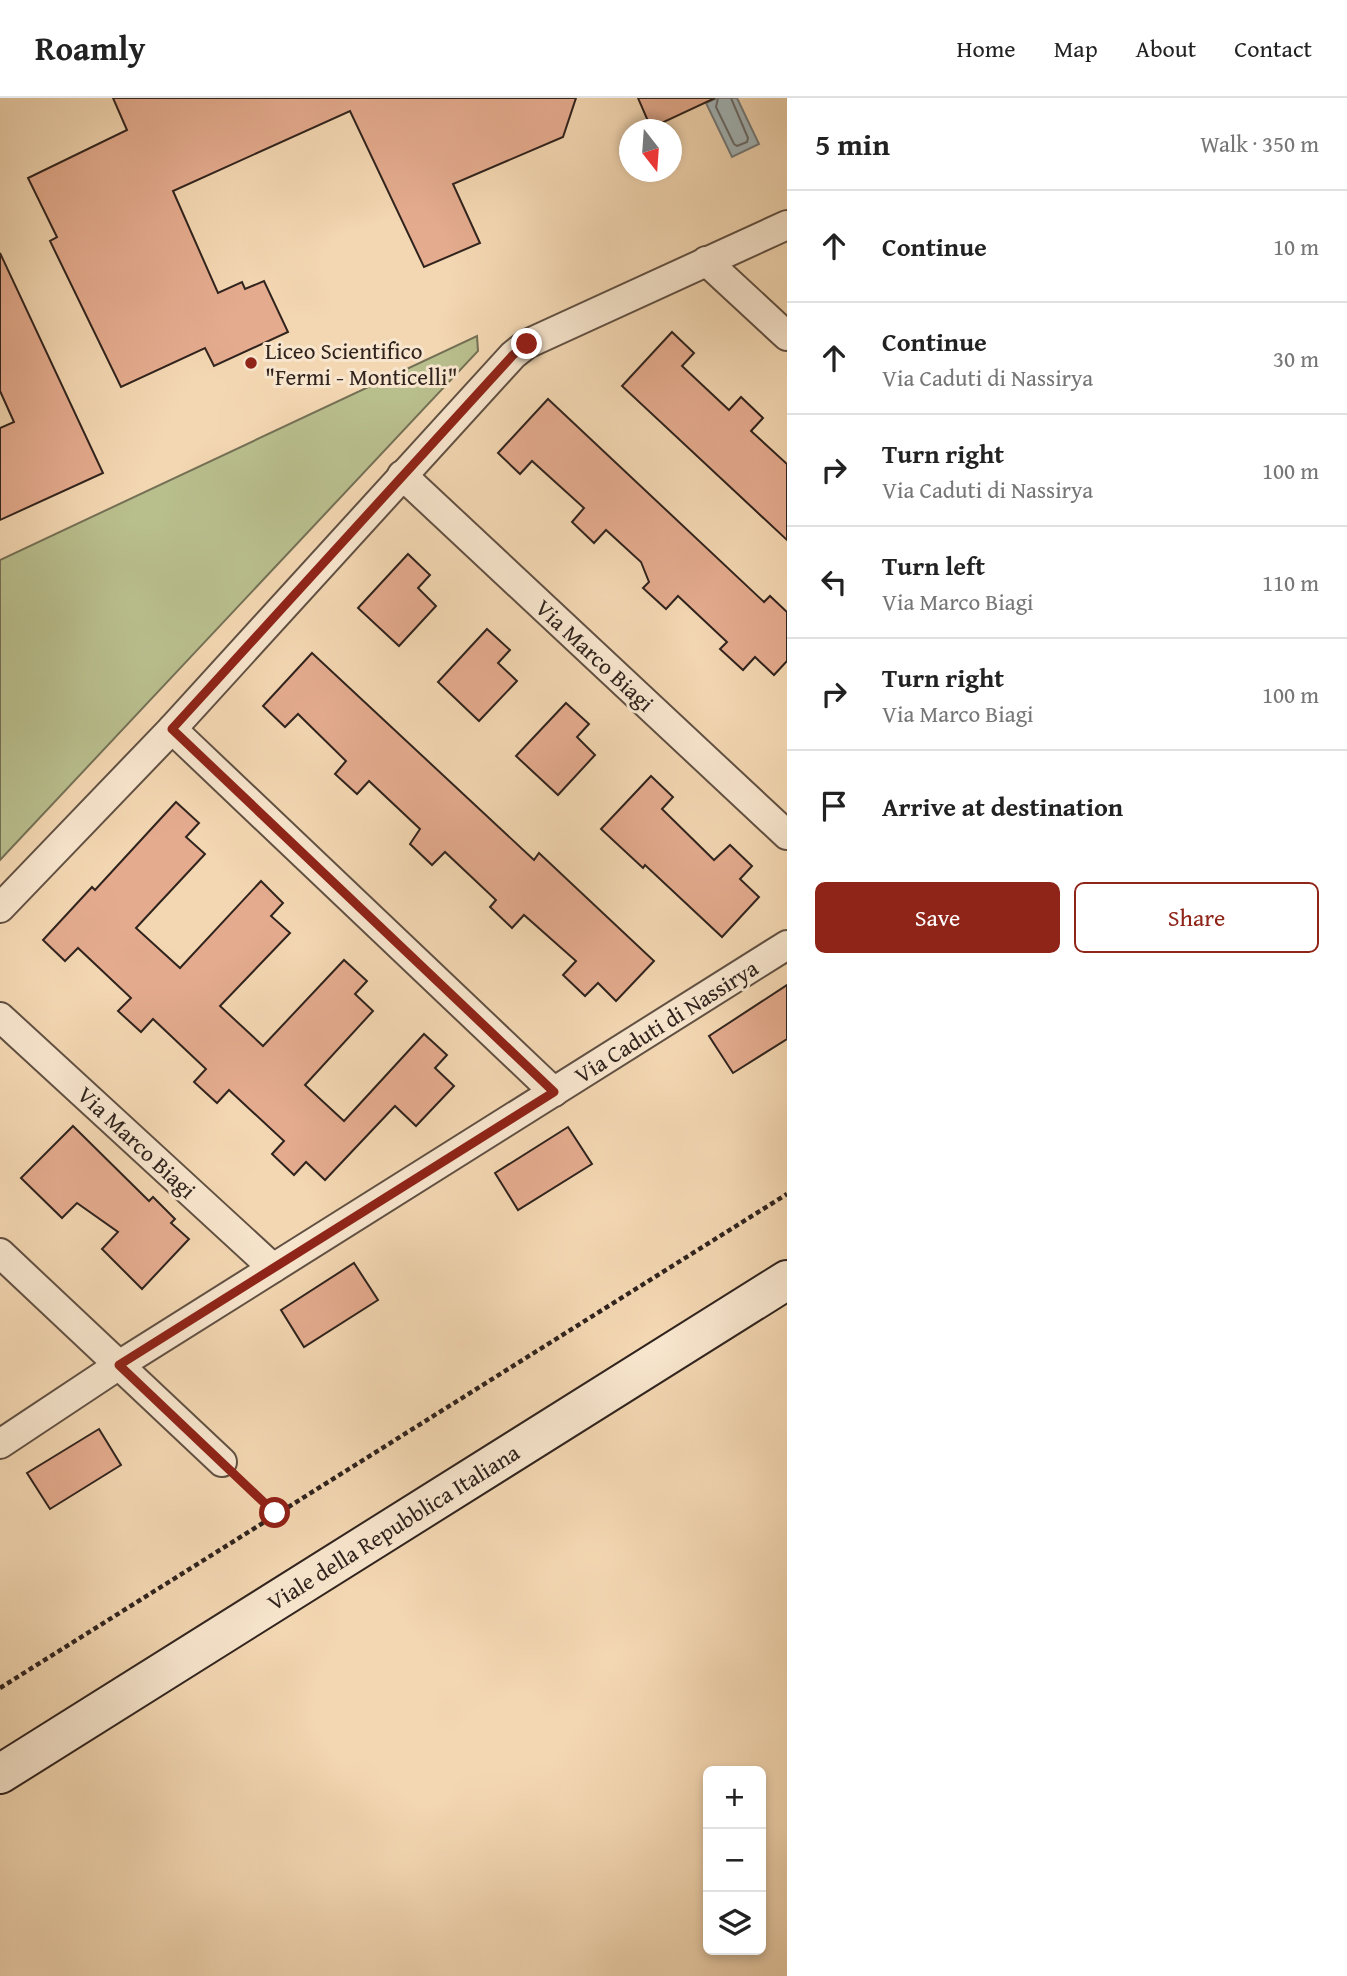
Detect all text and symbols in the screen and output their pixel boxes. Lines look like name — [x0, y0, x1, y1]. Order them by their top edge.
text: Roamly — [35, 24, 145, 72]
text: Home — [957, 31, 1016, 66]
text: Map — [1054, 31, 1098, 66]
text: About — [1136, 31, 1196, 66]
text: Contact — [1234, 31, 1312, 66]
north arrow — [619, 119, 682, 182]
text: 5 min — [815, 122, 890, 166]
text: Walk · 350 m — [1200, 127, 1319, 160]
icon: ahead — [815, 227, 853, 265]
text: Continue — [882, 227, 987, 266]
text: 10 m — [1273, 230, 1319, 263]
text: Continue — [882, 322, 987, 361]
route end — [511, 328, 542, 359]
place label: Liceo Scientifico "Fermi - Monticelli" — [265, 334, 458, 393]
icon: ahead — [815, 339, 853, 377]
text: 30 m — [1273, 342, 1319, 375]
marker: Liceo Scientifico "Fermi - Monticelli" — [243, 355, 259, 371]
text: Via Caduti di Nassirya — [882, 361, 1093, 394]
text: Turn right — [882, 434, 1004, 473]
icon: right — [815, 451, 853, 489]
text: 100 m — [1262, 454, 1319, 487]
text: Via Caduti di Nassirya — [882, 473, 1093, 506]
text: Turn left — [882, 546, 985, 585]
icon: left — [815, 563, 853, 601]
text: 110 m — [1262, 566, 1319, 599]
text: Via Marco Biagi — [882, 585, 1034, 618]
street label: Via Marco Biagi — [528, 591, 662, 719]
text: Turn right — [882, 658, 1004, 697]
icon: right — [815, 675, 853, 713]
text: 100 m — [1262, 678, 1319, 711]
text: Via Marco Biagi — [882, 697, 1034, 730]
icon: arrive — [815, 787, 853, 825]
text: Arrive at destination — [882, 787, 1123, 826]
button: Save — [815, 882, 1060, 953]
button: Share — [1074, 882, 1319, 953]
street label: Via Caduti di Nassirya — [568, 951, 764, 1091]
street label: Via Marco Biagi — [70, 1078, 204, 1206]
street label: Viale della Repubblica Italiana — [260, 1436, 526, 1618]
route start — [259, 1497, 290, 1528]
map controls — [703, 1766, 766, 1955]
button: + — [703, 1766, 766, 1829]
button: − — [703, 1829, 766, 1892]
button: layers — [703, 1892, 766, 1955]

